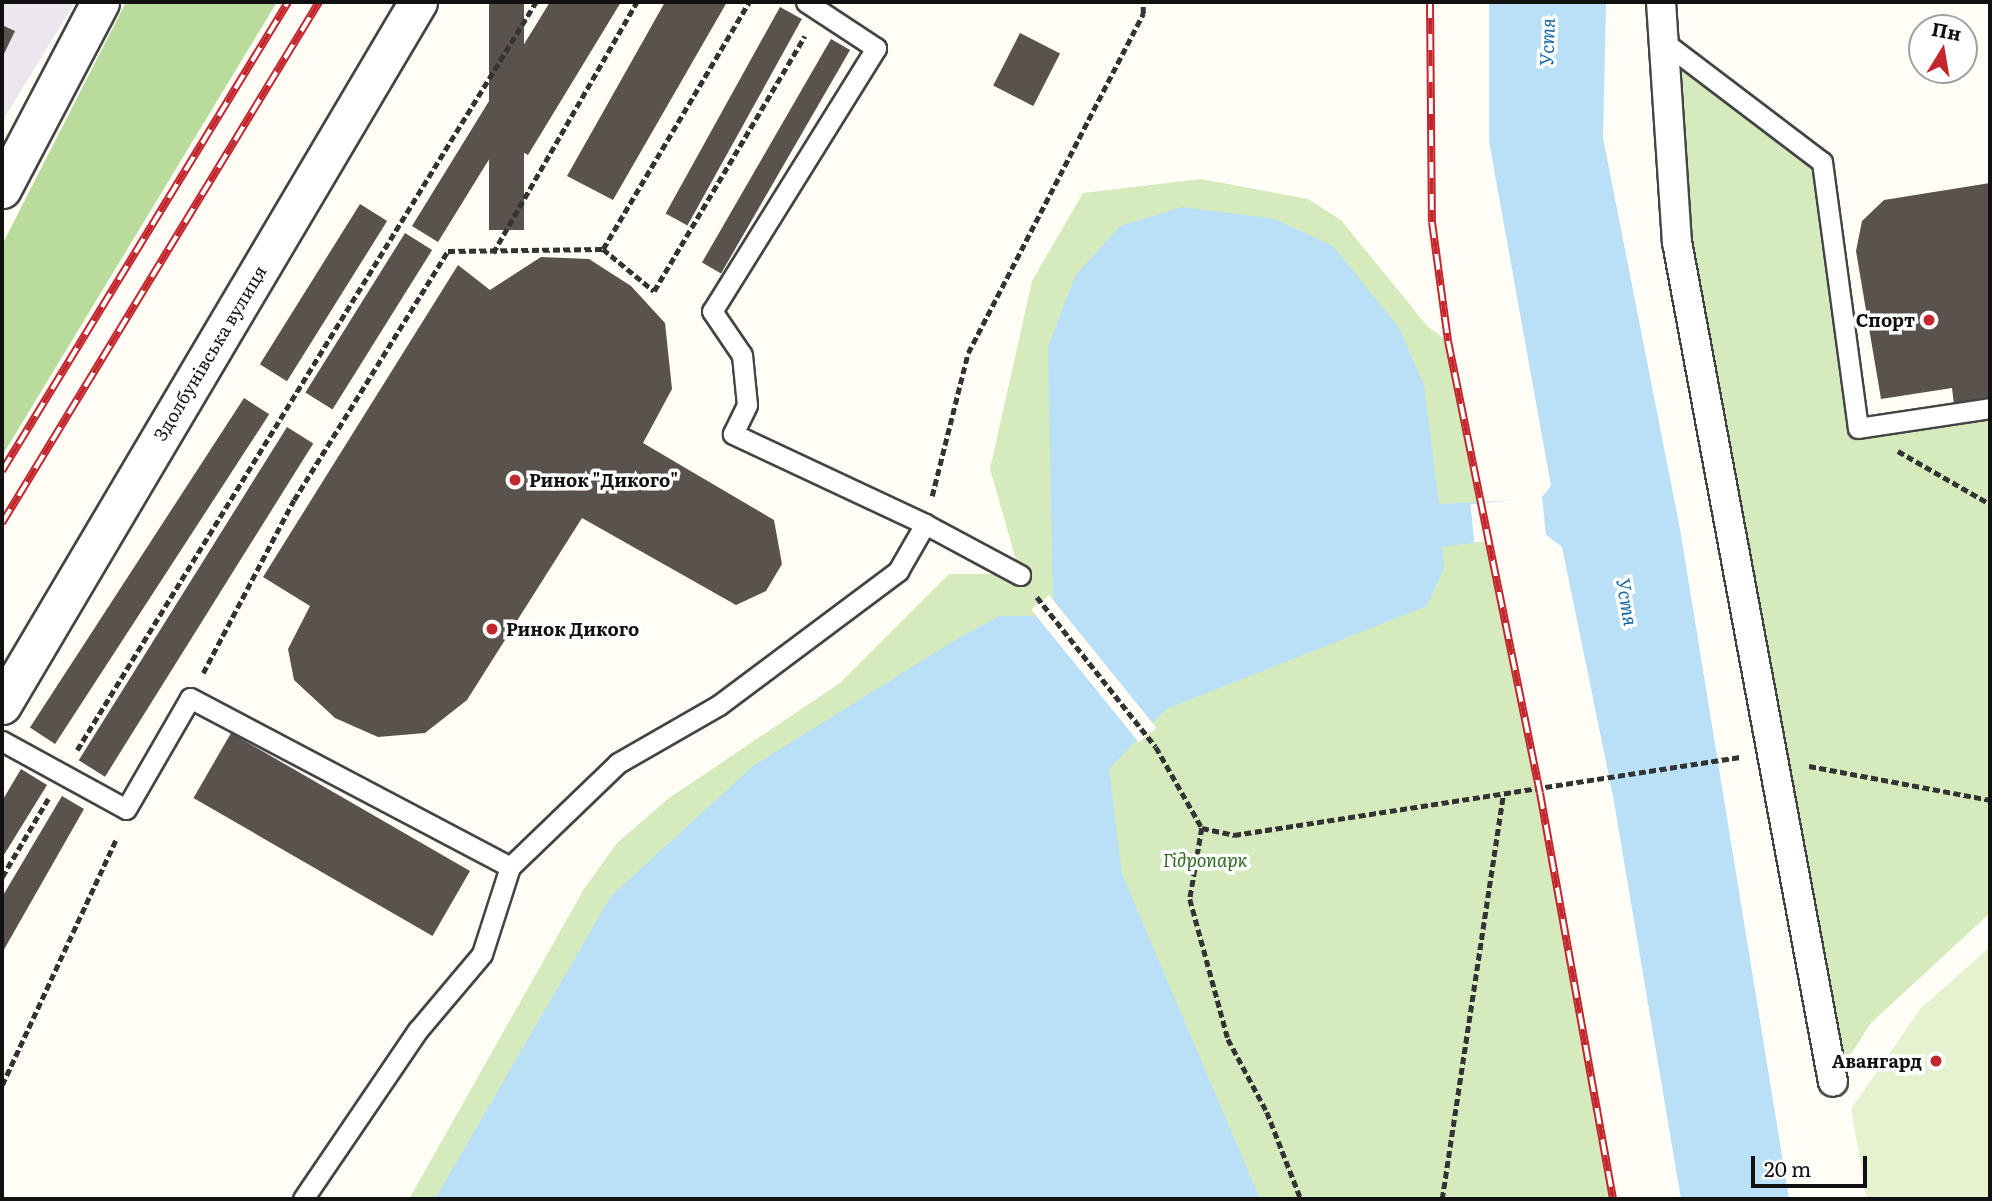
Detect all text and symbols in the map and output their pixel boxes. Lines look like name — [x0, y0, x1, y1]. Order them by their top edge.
north arrow — [1908, 14, 1978, 84]
text: Пн — [1929, 14, 1964, 47]
water label: Устя — [1535, 18, 1559, 66]
street label: Здолбунівська вулиця — [149, 261, 271, 445]
place label: Спорт — [1856, 309, 1915, 331]
marker: Спорт — [1921, 312, 1937, 328]
place label: Ринок "Дикого" — [529, 469, 678, 491]
marker: Ринок "Дикого" — [507, 472, 523, 488]
water label: Устя — [1612, 577, 1642, 627]
place label: Ринок Дикого — [506, 618, 639, 640]
marker: Ринок Дикого — [484, 621, 500, 637]
park label: Гідропарк — [1163, 849, 1247, 871]
place label: Авангард — [1832, 1050, 1922, 1072]
marker: Авангард — [1928, 1053, 1944, 1069]
scale bar — [1754, 1142, 1870, 1186]
text: 20 m — [1764, 1152, 1811, 1183]

